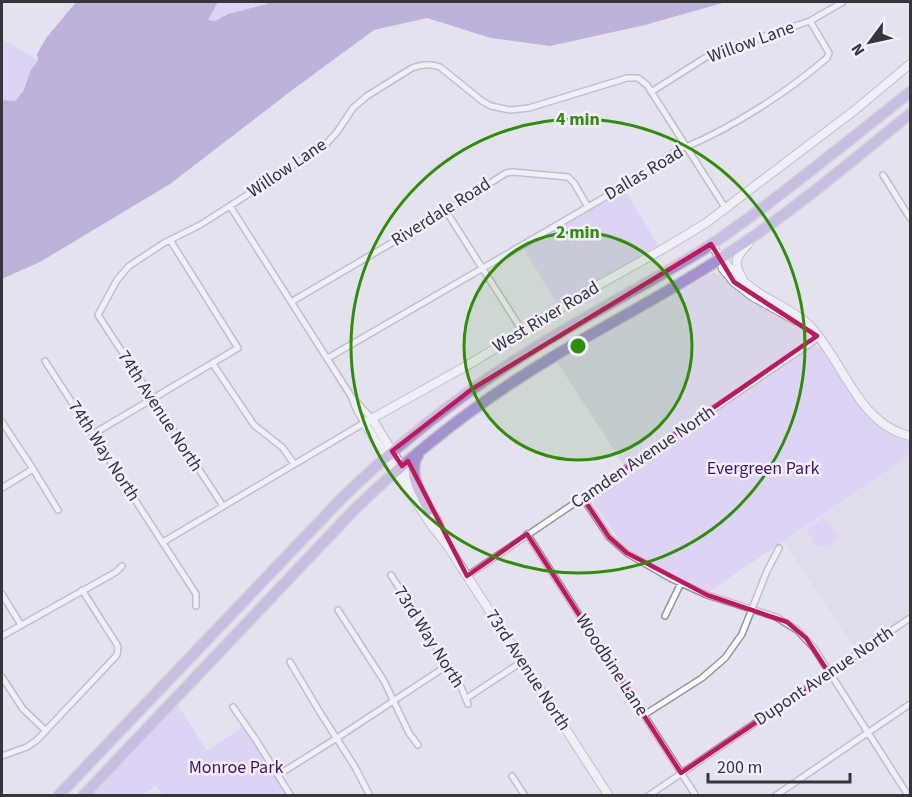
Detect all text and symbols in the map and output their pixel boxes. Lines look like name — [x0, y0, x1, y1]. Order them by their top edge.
north arrow — [840, 12, 900, 72]
street label: Willow Lane — [704, 15, 798, 69]
text: N — [846, 39, 870, 60]
text: 4 min — [556, 107, 600, 132]
street label: Willow Lane — [242, 132, 332, 204]
street label: Dallas Road — [600, 140, 688, 206]
street label: Riverdale Road — [387, 172, 495, 252]
text: 2 min — [556, 220, 600, 245]
street label: West River Road — [488, 275, 604, 359]
centre of rings — [568, 336, 588, 356]
street label: 74th Avenue North — [111, 345, 209, 477]
street label: 74th Way North — [62, 396, 146, 506]
street label: Camden Avenue North — [566, 399, 720, 515]
park label: Evergreen Park — [707, 456, 819, 481]
street label: 73rd Way North — [388, 581, 470, 693]
street label: 73rd Avenue North — [479, 604, 577, 736]
street label: Woodbine Lane — [570, 609, 654, 721]
street label: Dupont Avenue North — [750, 620, 898, 732]
scale bar — [708, 746, 850, 784]
park label: Monroe Park — [189, 755, 283, 780]
text: 200 m — [717, 755, 762, 780]

